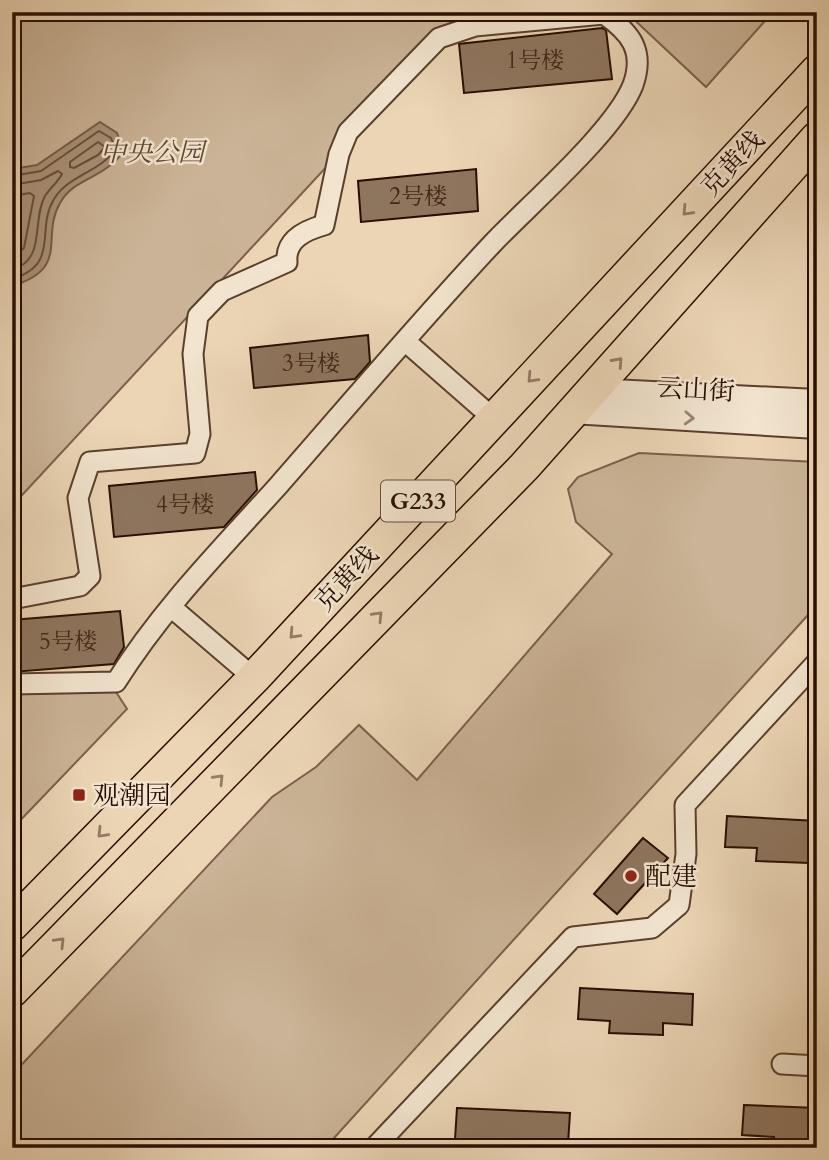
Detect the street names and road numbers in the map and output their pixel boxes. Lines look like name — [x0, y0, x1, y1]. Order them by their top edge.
street label: 克黄线 — [693, 123, 772, 204]
street label: 云山街 — [656, 370, 736, 409]
road number: G233 — [381, 480, 455, 522]
street label: 克黄线 — [307, 538, 386, 619]

